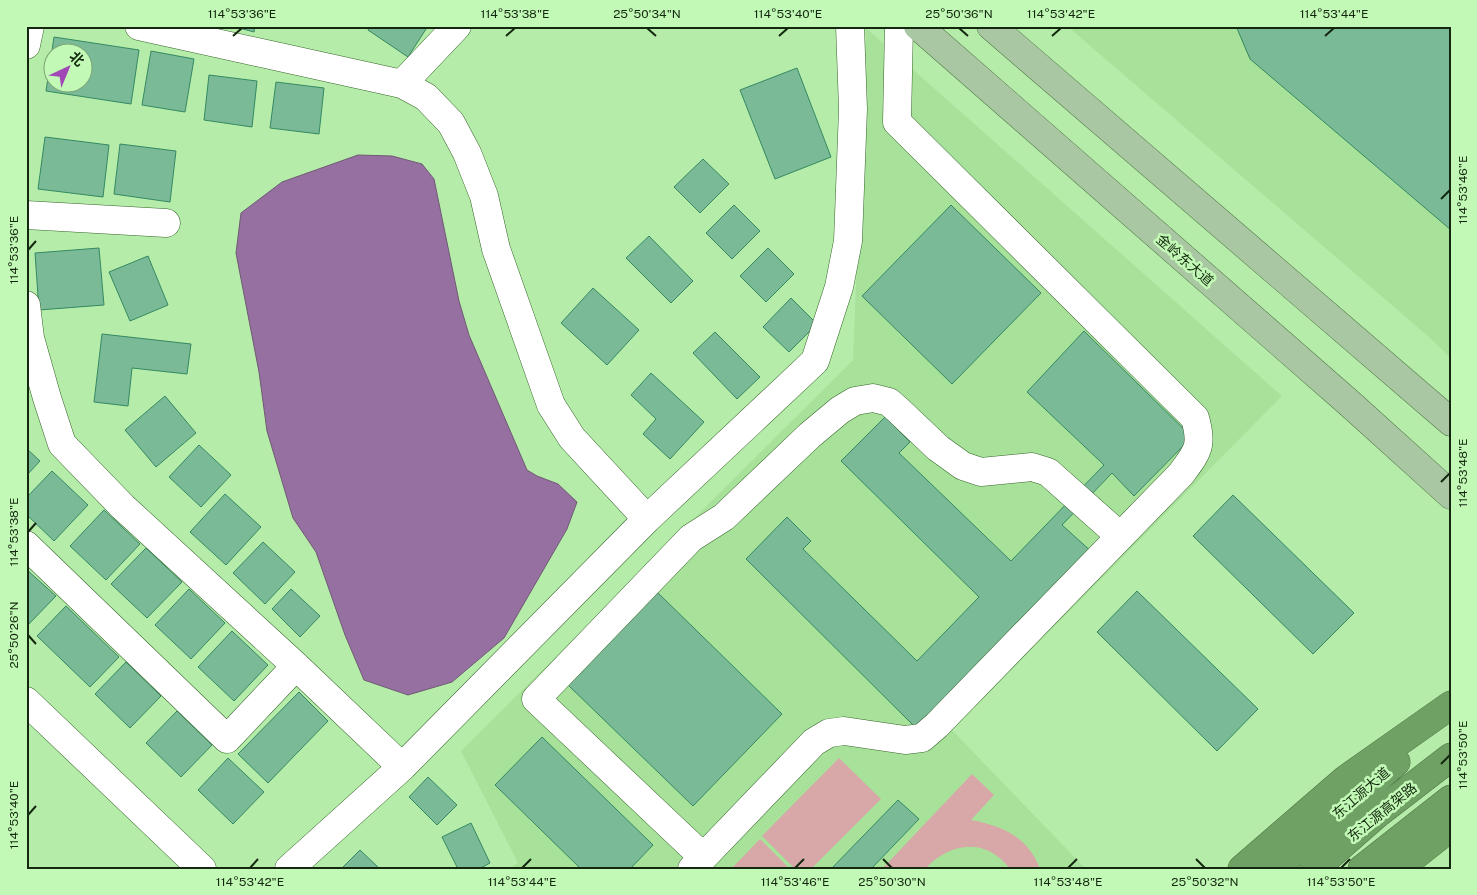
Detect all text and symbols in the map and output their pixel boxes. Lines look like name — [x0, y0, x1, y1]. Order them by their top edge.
text: 114°53'36"E — [208, 7, 276, 21]
text: 114°53'38"E — [481, 7, 549, 21]
text: 25°50'34"N — [613, 7, 681, 21]
text: 114°53'40"E — [754, 7, 822, 21]
text: 25°50'36"N — [925, 7, 993, 21]
text: 114°53'42"E — [1027, 7, 1095, 21]
text: 114°53'44"E — [1300, 7, 1368, 21]
north arrow — [42, 42, 92, 92]
text: 北 — [66, 48, 88, 69]
text: 114°53'46"E — [1456, 156, 1470, 224]
text: 114°53'36"E — [7, 216, 21, 284]
street label: 金岭东大道 — [1153, 231, 1217, 289]
text: 114°53'48"E — [1456, 439, 1470, 507]
text: 114°53'38"E — [7, 498, 21, 566]
text: 25°50'26"N — [7, 601, 21, 669]
text: 114°53'50"E — [1456, 721, 1470, 789]
street label: 东江源大道 — [1329, 764, 1393, 822]
street label: 东江源高架路 — [1344, 779, 1420, 845]
text: 114°53'40"E — [7, 781, 21, 849]
text: 114°53'42"E — [216, 875, 284, 889]
text: 114°53'44"E — [488, 875, 556, 889]
text: 114°53'46"E — [761, 875, 829, 889]
text: 25°50'30"N — [858, 875, 926, 889]
text: 114°53'48"E — [1034, 875, 1102, 889]
text: 25°50'32"N — [1171, 875, 1239, 889]
text: 114°53'50"E — [1307, 875, 1375, 889]

